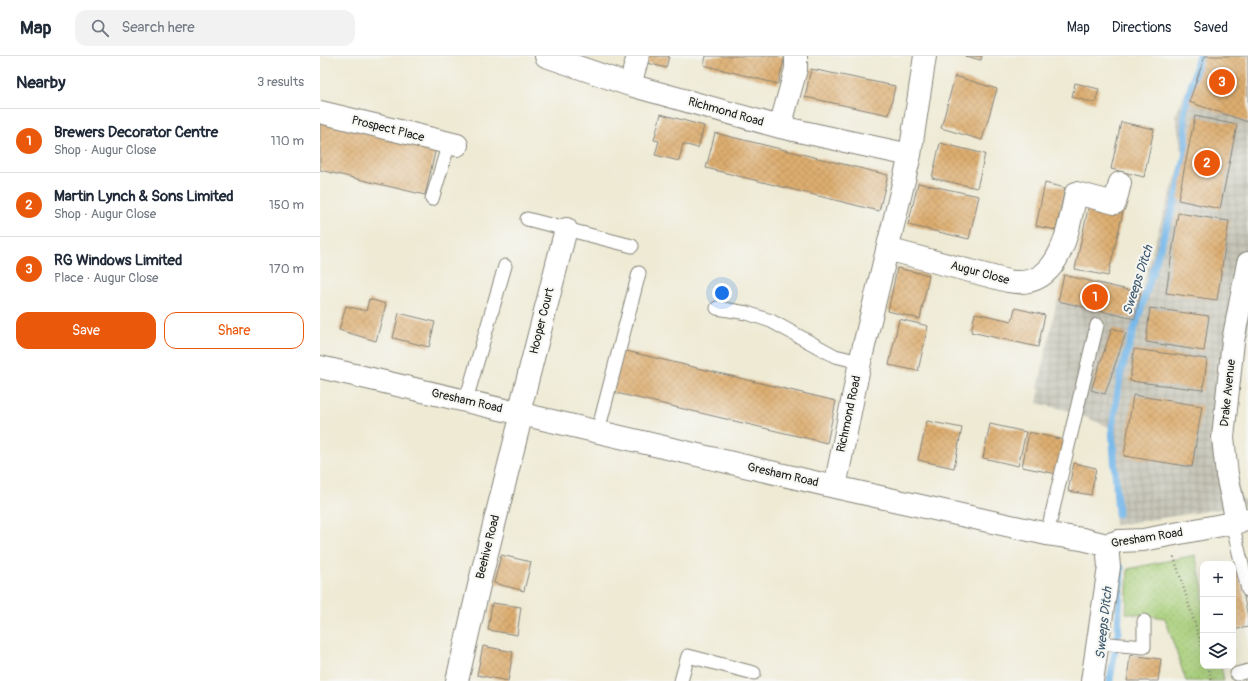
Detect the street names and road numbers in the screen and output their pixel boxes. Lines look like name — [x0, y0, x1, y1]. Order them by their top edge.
street label: Richmond Road — [686, 94, 766, 130]
street label: Prospect Place — [350, 113, 426, 145]
street label: Augur Close — [949, 258, 1011, 288]
street label: Hooper Court — [526, 286, 558, 356]
street label: Drake Avenue — [1217, 358, 1239, 428]
street label: Richmond Road — [834, 374, 864, 454]
street label: Gresham Road — [430, 386, 504, 416]
street label: Gresham Road — [746, 460, 820, 490]
street label: Beehive Road — [473, 513, 503, 581]
street label: Gresham Road — [1110, 525, 1184, 551]

